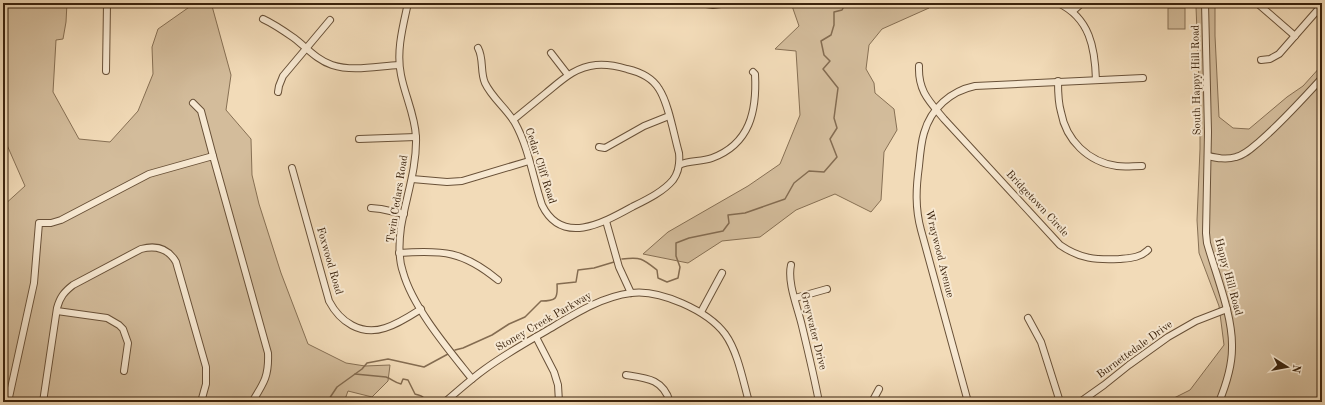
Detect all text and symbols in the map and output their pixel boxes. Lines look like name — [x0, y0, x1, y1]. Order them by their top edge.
street label: South Happy Hill Road — [1191, 24, 1203, 135]
street label: Cedar Cliff Road — [523, 127, 558, 206]
street label: Twin Cedars Road — [386, 154, 410, 244]
street label: Bridgetown Circle — [1004, 169, 1070, 239]
street label: Wraywood Avenue — [923, 209, 955, 299]
street label: Foxwood Road — [314, 226, 344, 296]
street label: Happy Hill Road — [1212, 237, 1244, 317]
street label: Stoney Creek Parkway — [494, 290, 594, 354]
street label: Greywater Drive — [798, 291, 828, 371]
street label: Burnettedale Drive — [1095, 319, 1175, 381]
north arrow — [1267, 347, 1307, 387]
text: N — [1289, 363, 1302, 374]

